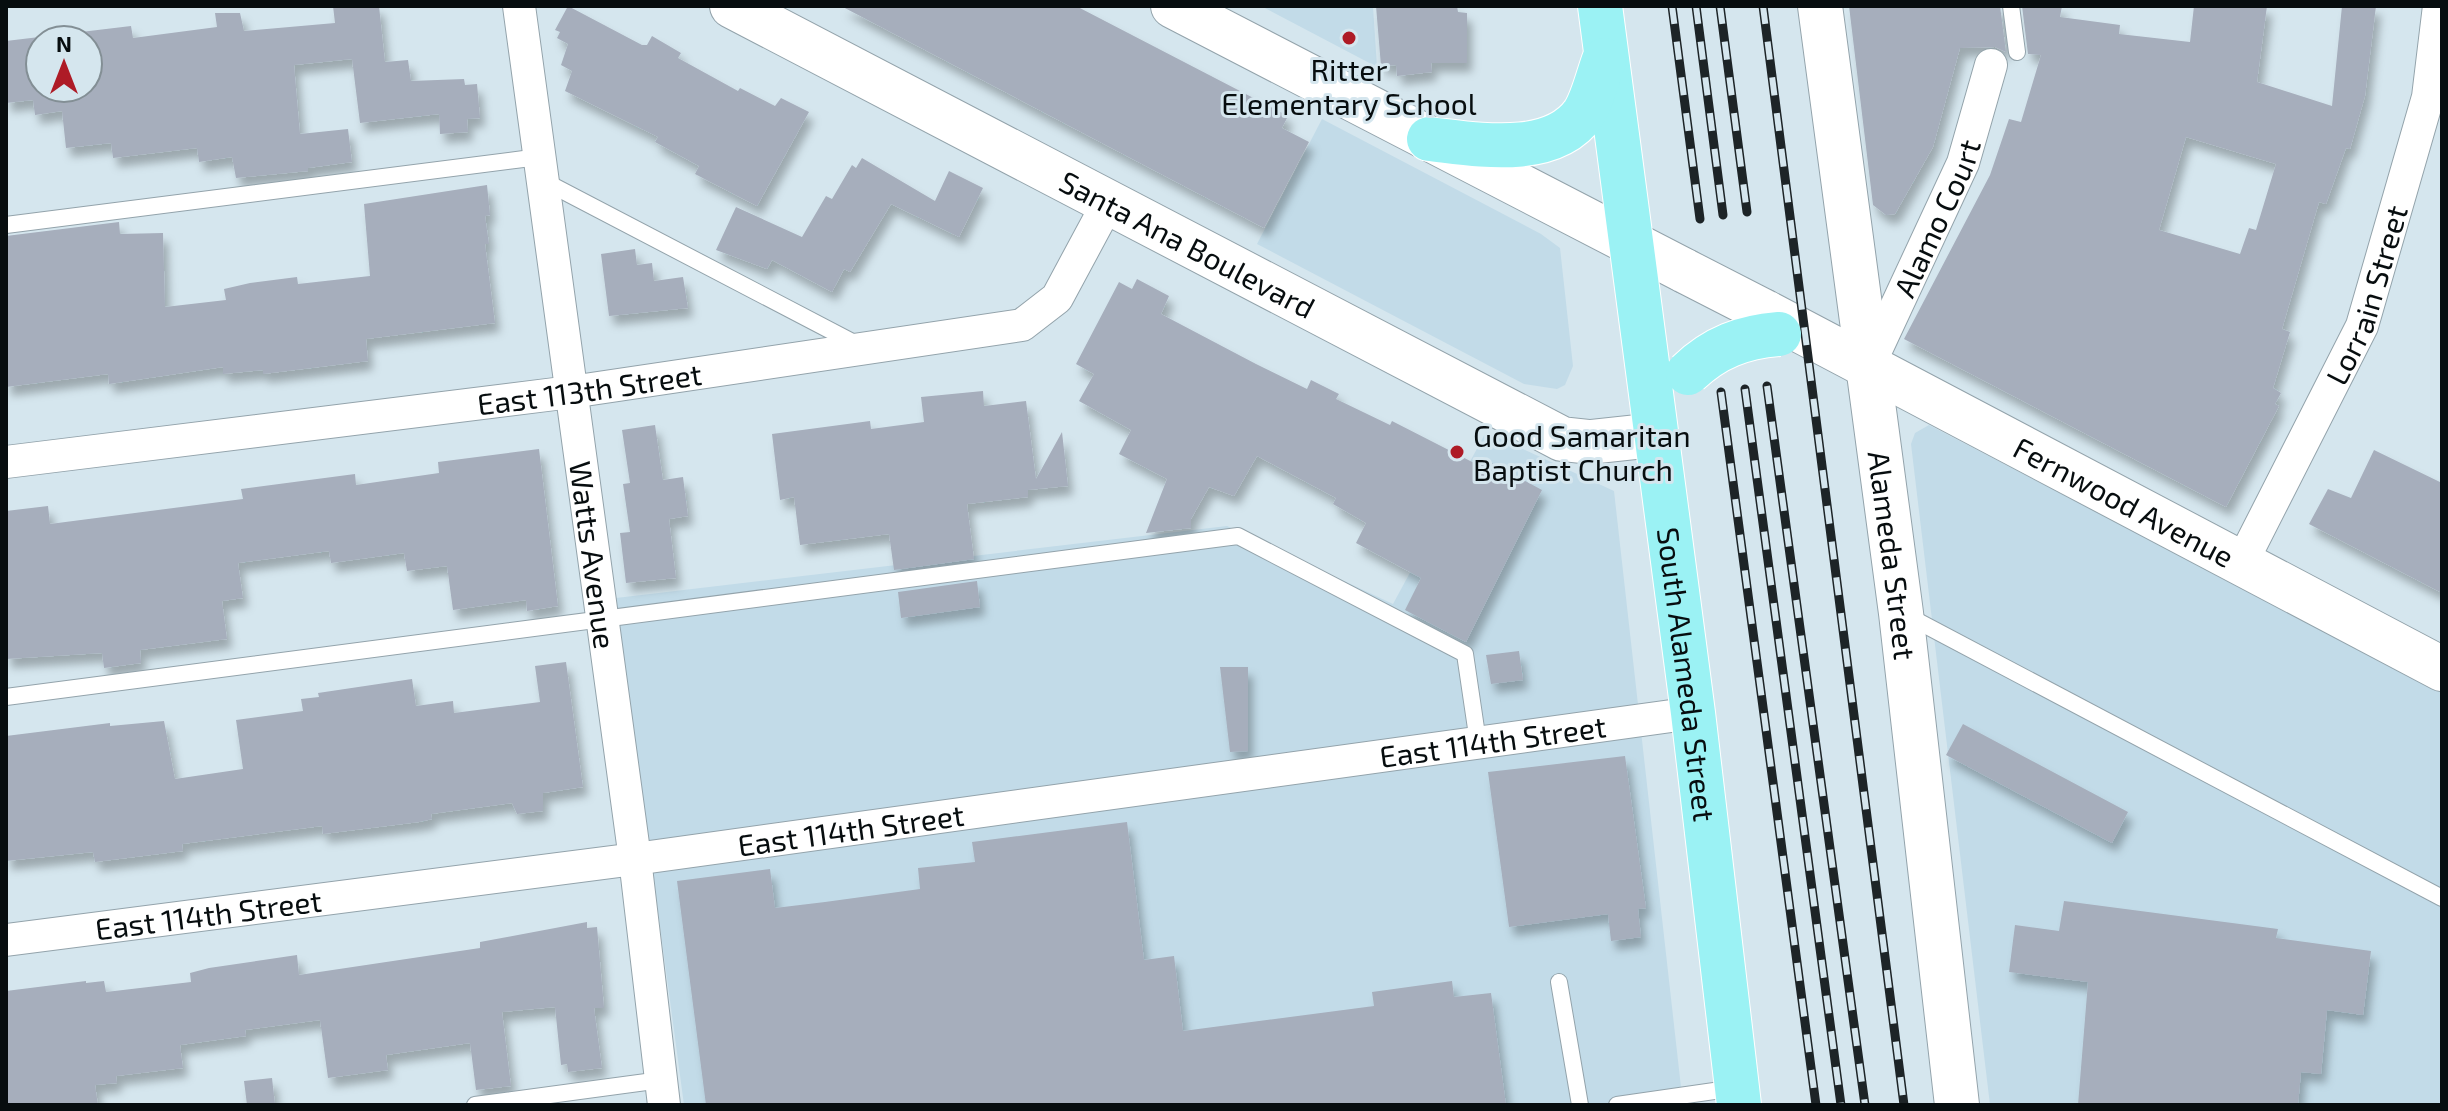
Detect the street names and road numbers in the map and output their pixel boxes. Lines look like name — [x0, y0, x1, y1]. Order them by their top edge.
street label: Alamo Court — [1885, 135, 1987, 302]
street label: Santa Ana Boulevard — [1054, 162, 1321, 325]
street label: Lorrain Street — [2317, 201, 2414, 390]
street label: East 113th Street — [475, 355, 704, 421]
street label: Fernwood Avenue — [2008, 429, 2240, 574]
street label: Alameda Street — [1862, 449, 1924, 662]
street label: Watts Avenue — [563, 459, 624, 651]
street label: South Alameda Street — [1651, 525, 1724, 823]
street label: East 114th Street — [1377, 707, 1608, 774]
street label: East 114th Street — [735, 796, 966, 863]
street label: East 114th Street — [93, 882, 324, 946]

